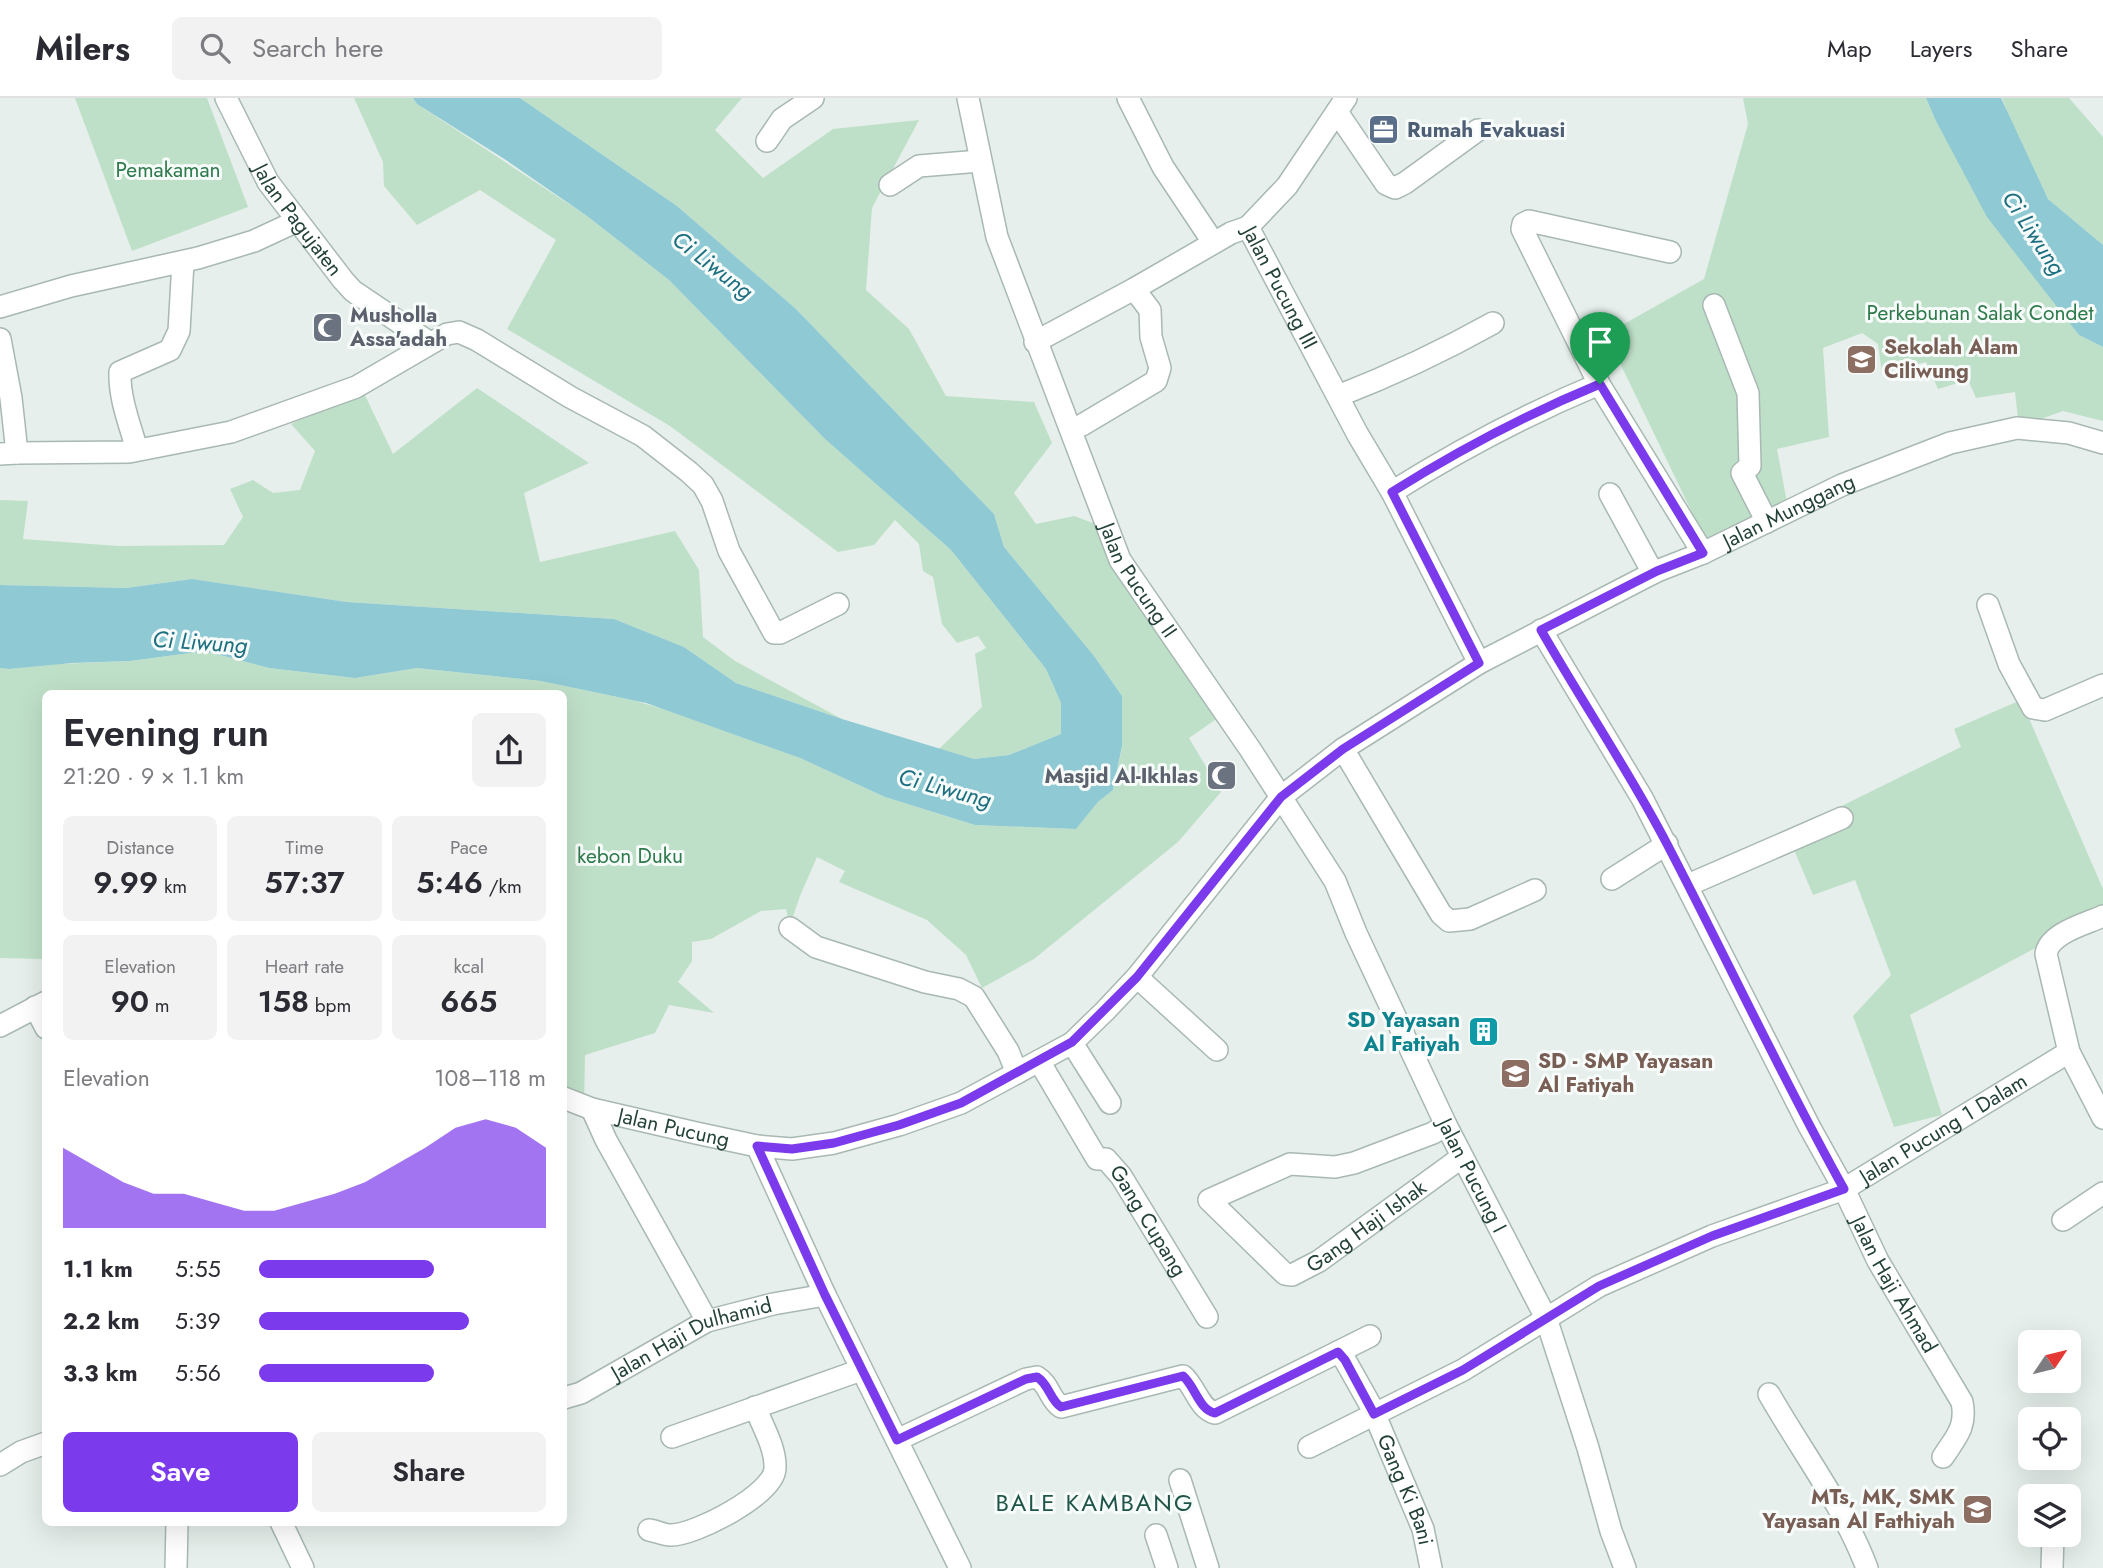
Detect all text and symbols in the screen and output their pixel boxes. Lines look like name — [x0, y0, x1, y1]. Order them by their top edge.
search box — [172, 17, 662, 80]
text: Milers — [35, 25, 130, 72]
icon: search — [196, 29, 234, 67]
text: Search here — [252, 29, 383, 67]
text: Map — [1827, 31, 1872, 66]
text: Layers — [1910, 31, 1972, 66]
text: Share — [2010, 31, 2068, 66]
office icon: Rumah Evakuasi — [1367, 113, 1401, 147]
place label: Rumah Evakuasi — [1407, 115, 1565, 145]
park label: Pemakaman — [115, 155, 221, 185]
street label: Jalan Pagujaten — [245, 156, 350, 282]
water label: Ci Liwung — [1994, 184, 2074, 282]
street label: Jalan Pucung III — [1234, 218, 1325, 354]
water label: Ci Liwung — [665, 222, 761, 308]
park label: Perkebunan Salak Condet — [1867, 298, 2093, 328]
place label: Musholla Assa'adah — [349, 300, 447, 354]
mosque icon: Musholla Assa'adah — [310, 310, 344, 344]
pin — [1570, 312, 1630, 384]
icon: arrive — [1581, 323, 1619, 361]
place label: Sekolah Alam Ciliwung — [1884, 332, 2018, 386]
school or university icon: Sekolah Alam Ciliwung — [1844, 342, 1878, 376]
street label: Jalan Munggang — [1715, 466, 1859, 557]
street label: Jalan Pucung II — [1091, 516, 1184, 644]
water label: Ci Liwung — [151, 622, 249, 662]
text: Evening run — [63, 705, 269, 760]
button: share — [472, 713, 546, 787]
text: 21:20 · 9 × 1.1 km — [63, 759, 244, 793]
water label: Ci Liwung — [895, 759, 996, 817]
mosque icon: Masjid Al-Ikhlas — [1204, 759, 1238, 793]
place label: Masjid Al-Ikhlas — [1045, 761, 1198, 791]
text: Distance — [106, 834, 174, 861]
text: Time — [285, 834, 324, 861]
text: Pace — [450, 834, 488, 861]
park label: kebon Duku — [577, 841, 683, 871]
text: 9.99 — [93, 861, 158, 904]
text: 57:37 — [264, 861, 345, 904]
text: 5:46 — [416, 861, 483, 904]
text: km — [158, 873, 187, 900]
text: /km — [483, 873, 522, 900]
text: Elevation — [104, 953, 176, 980]
text: Heart rate — [265, 953, 344, 980]
text: kcal — [453, 953, 484, 980]
text: 90 — [111, 980, 149, 1023]
text: 158 — [258, 980, 309, 1023]
text: 665 — [440, 980, 497, 1023]
text: m — [149, 992, 170, 1019]
text: bpm — [309, 992, 351, 1019]
place label: SD Yayasan Al Fatiyah — [1347, 1005, 1460, 1059]
building icon: SD Yayasan Al Fatiyah — [1466, 1015, 1500, 1049]
place label: SD - SMP Yayasan Al Fatiyah — [1537, 1046, 1713, 1100]
school or university icon: SD - SMP Yayasan Al Fatiyah — [1498, 1056, 1532, 1090]
text: Elevation — [63, 1061, 150, 1095]
text: 108–118 m — [434, 1061, 546, 1095]
street label: Jalan Pucung 1 Dalam — [1851, 1066, 2033, 1193]
street label: Jalan Pucung — [612, 1100, 732, 1155]
street label: Jalan Pucung I — [1429, 1111, 1514, 1238]
street label: Gang Cupang — [1103, 1158, 1194, 1282]
street label: Gang Haji Ishak — [1301, 1172, 1433, 1280]
street label: Jalan Haji Ahmad — [1843, 1208, 1944, 1359]
text: 1.1 km — [63, 1252, 133, 1286]
text: 5:55 — [175, 1252, 221, 1286]
street label: Jalan Haji Dulhamid — [603, 1290, 775, 1389]
text: 2.2 km — [63, 1304, 140, 1338]
text: 5:39 — [175, 1304, 221, 1338]
north arrow — [2018, 1330, 2081, 1393]
map controls — [2018, 1330, 2081, 1547]
text: 3.3 km — [63, 1356, 138, 1390]
text: 5:56 — [175, 1356, 221, 1390]
button: locate — [2018, 1407, 2081, 1470]
street label: Gang Ki Bani — [1370, 1429, 1441, 1548]
button: Save — [63, 1432, 298, 1512]
button: Share — [312, 1432, 546, 1512]
place label: MTs, MK, SMK Yayasan Al Fathiyah — [1761, 1482, 1955, 1536]
button: layers — [2018, 1484, 2081, 1547]
district label: BALE KAMBANG — [996, 1485, 1194, 1520]
school or university icon: MTs, MK, SMK Yayasan Al Fathiyah — [1961, 1492, 1995, 1526]

